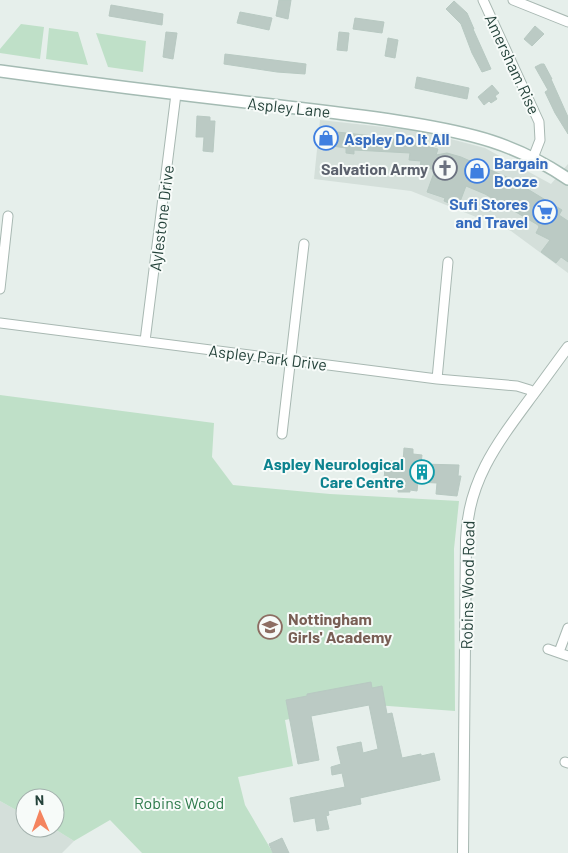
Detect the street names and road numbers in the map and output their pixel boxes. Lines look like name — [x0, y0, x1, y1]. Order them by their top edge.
street label: Amersham Rise — [482, 11, 544, 117]
street label: Aspley Lane — [247, 93, 331, 121]
street label: Aylestone Drive — [145, 164, 177, 272]
street label: Aspley Park Drive — [208, 340, 328, 374]
street label: Robins Wood Road — [456, 520, 478, 650]

